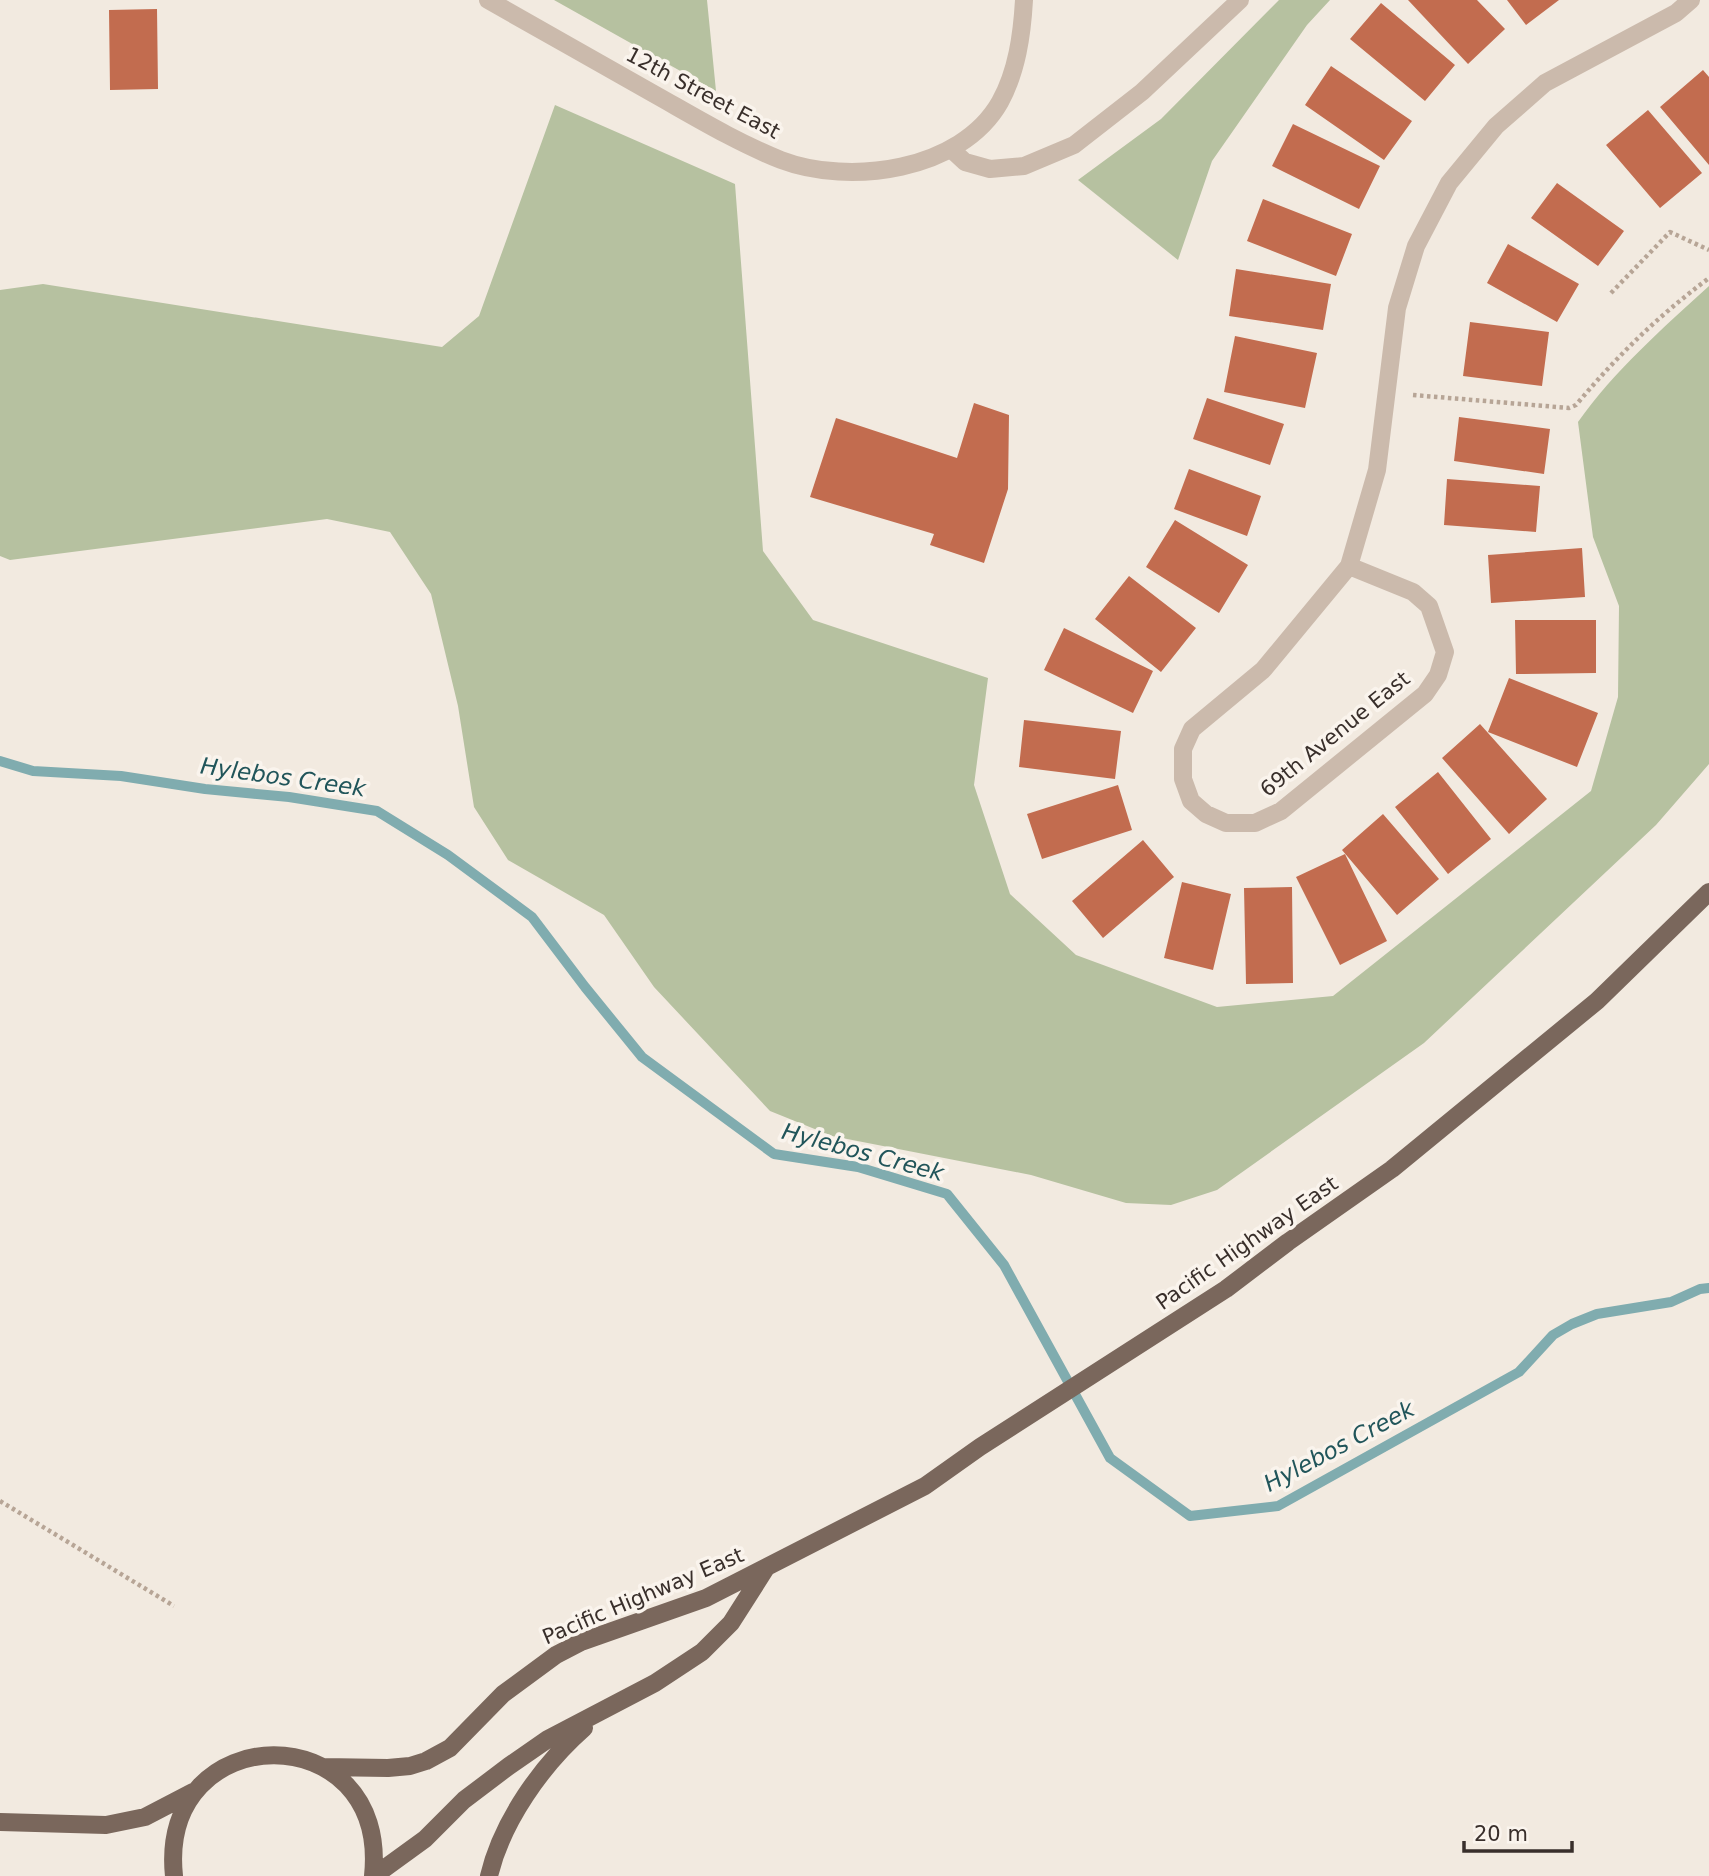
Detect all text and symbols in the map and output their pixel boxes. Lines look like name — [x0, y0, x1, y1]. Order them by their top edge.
street label: 12th Street East — [622, 42, 784, 144]
street label: 69th Avenue East — [1256, 666, 1414, 802]
water label: Hylebos Creek — [199, 753, 369, 802]
water label: Hylebos Creek — [779, 1118, 948, 1187]
street label: Pacific Highway East — [1152, 1171, 1342, 1315]
water label: Hylebos Creek — [1259, 1395, 1420, 1497]
street label: Pacific Highway East — [539, 1543, 747, 1649]
scale bar — [1464, 1810, 1572, 1854]
text: 20 m — [1474, 1822, 1528, 1846]

